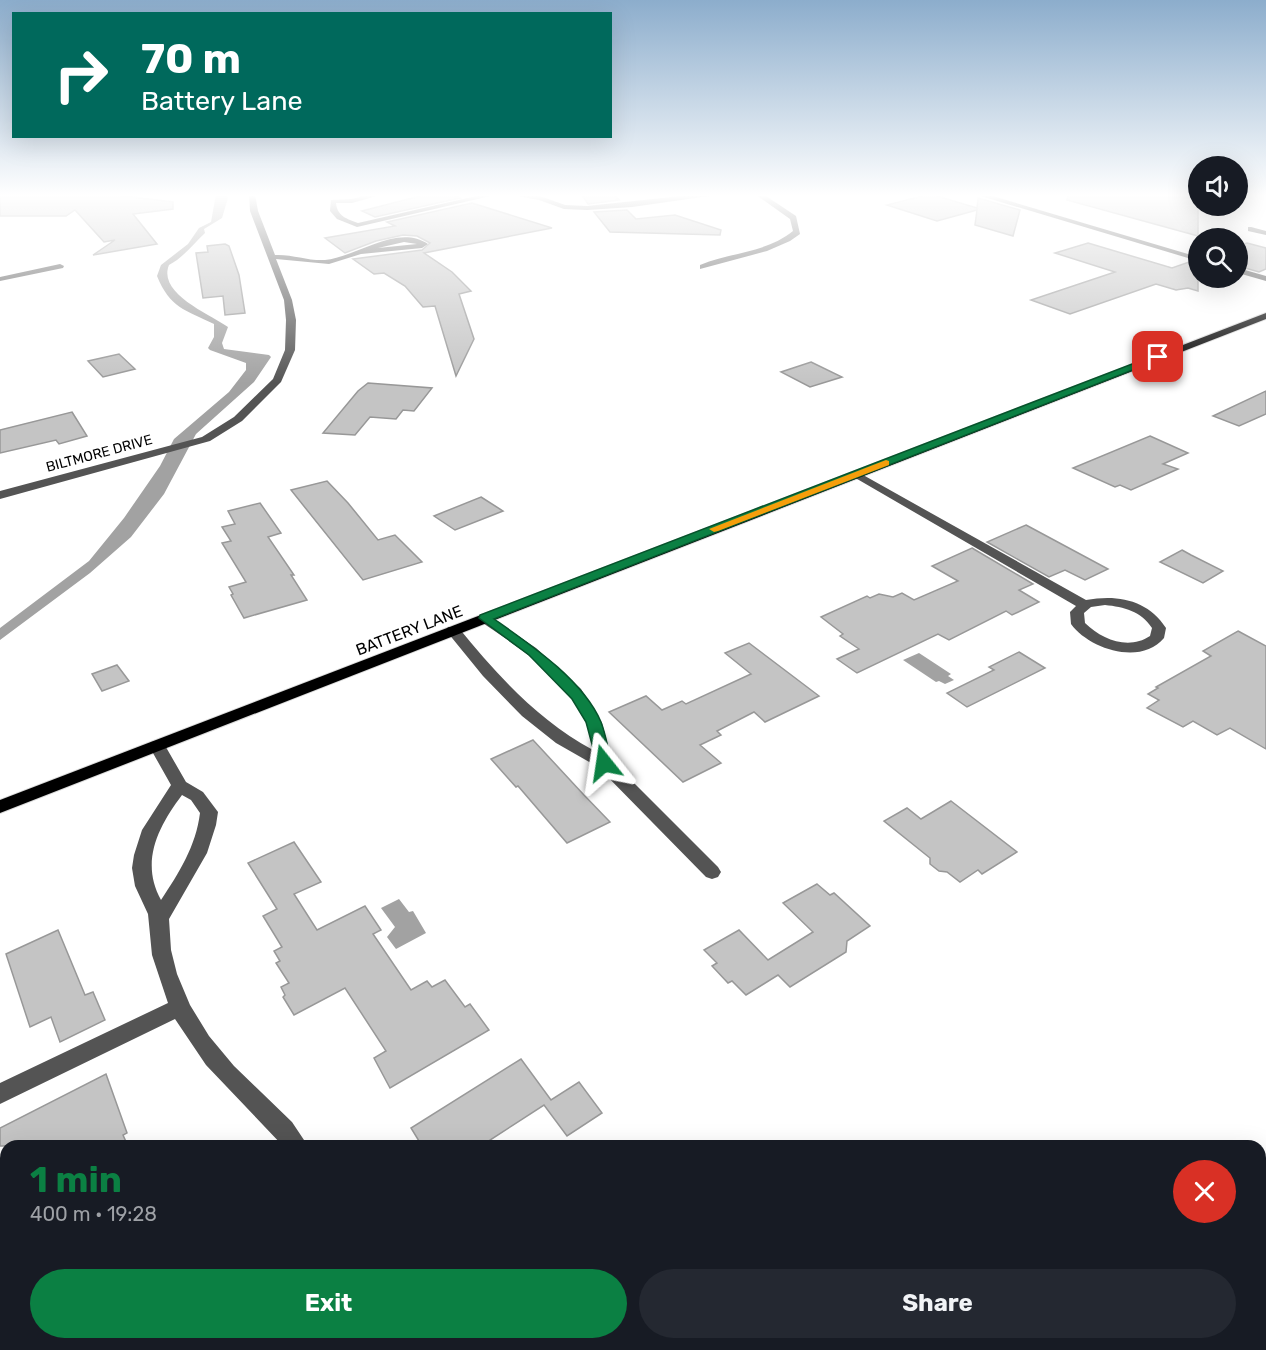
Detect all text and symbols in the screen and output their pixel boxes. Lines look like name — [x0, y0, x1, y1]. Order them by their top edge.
text: 70 m — [141, 34, 241, 84]
icon: right — [42, 36, 120, 114]
text: Battery Lane — [141, 85, 303, 117]
map controls — [1188, 156, 1248, 288]
button: sound — [1188, 156, 1248, 216]
button: search — [1188, 228, 1248, 288]
pin — [1132, 331, 1183, 382]
icon: arrive — [1141, 340, 1174, 373]
street label: BILTMORE DRIVE — [44, 431, 154, 476]
street label: BATTERY LANE — [353, 601, 465, 660]
position arrow — [572, 731, 636, 795]
text: 1 min — [30, 1158, 122, 1201]
button: close — [1173, 1160, 1236, 1223]
text: 400 m · 19:28 — [30, 1202, 157, 1226]
button: Exit — [30, 1269, 627, 1338]
button: Share — [639, 1269, 1236, 1338]

